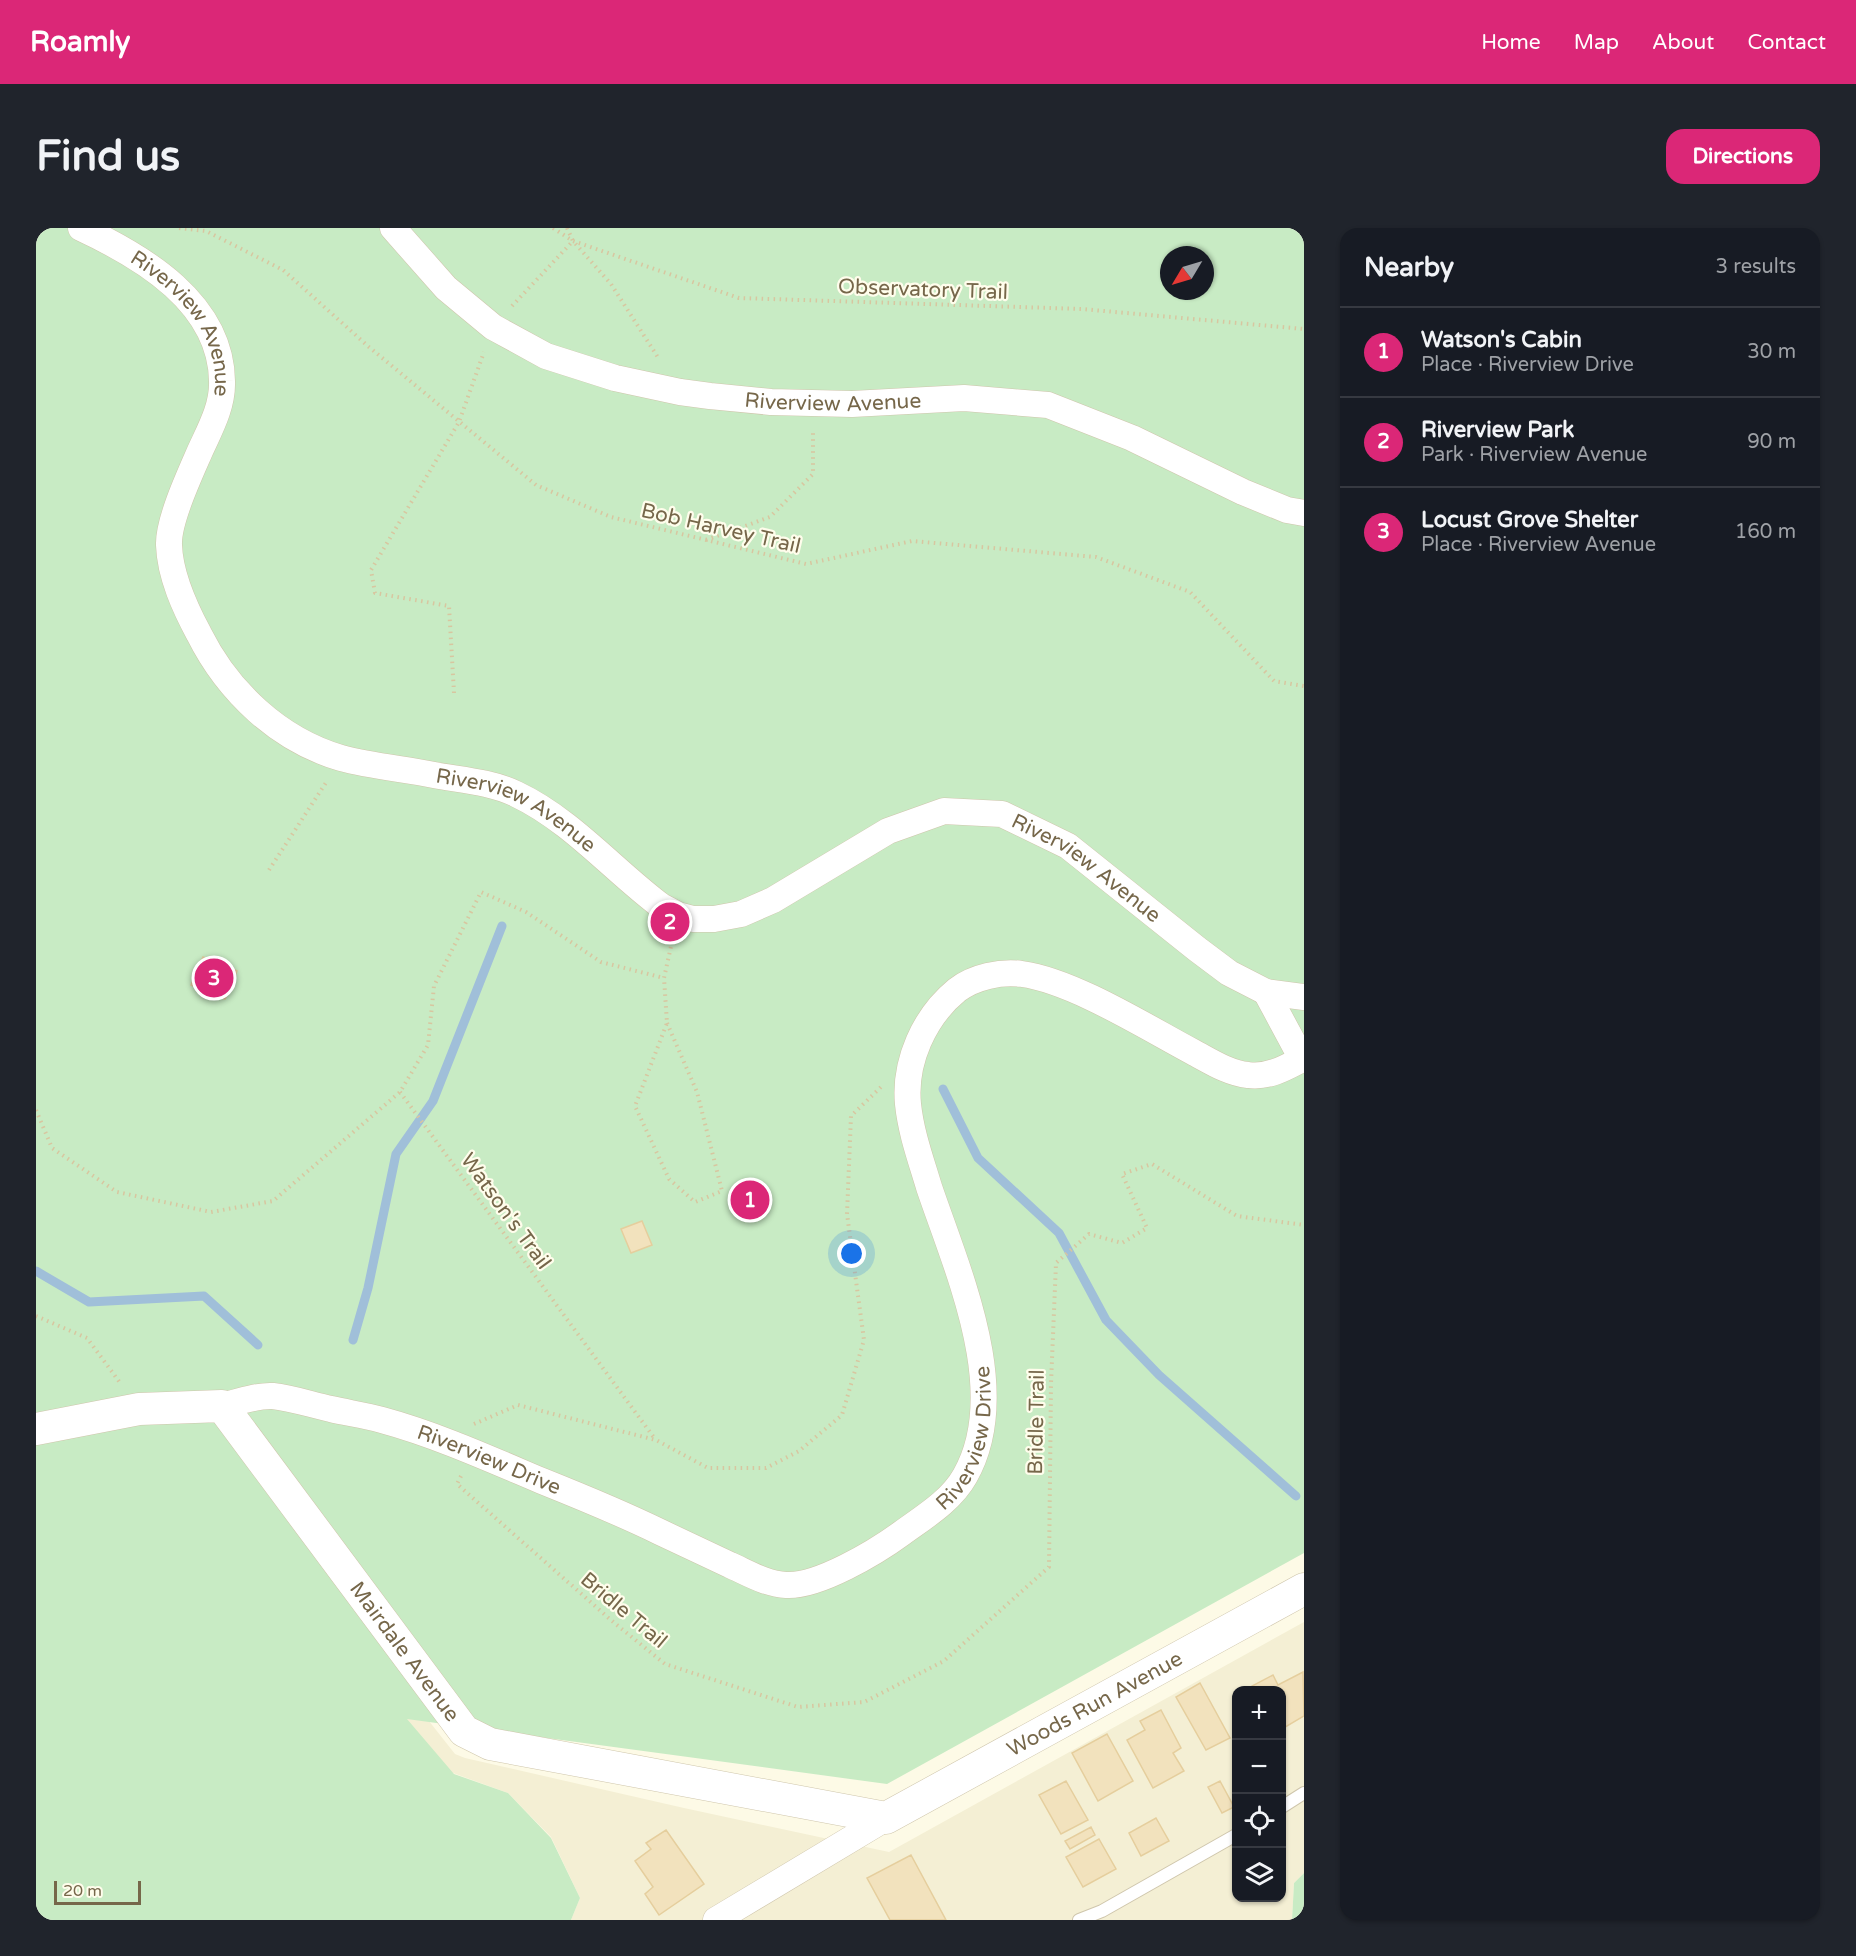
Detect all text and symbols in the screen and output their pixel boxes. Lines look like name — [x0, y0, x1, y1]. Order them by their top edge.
text: Roamly — [30, 25, 130, 59]
text: Home — [1481, 30, 1541, 55]
text: Map — [1574, 30, 1619, 55]
text: About — [1652, 30, 1714, 55]
text: Contact — [1747, 30, 1826, 55]
button: Directions — [1666, 129, 1820, 184]
text: Find us — [36, 131, 180, 182]
street label: Riverview Avenue — [126, 245, 234, 398]
north arrow — [1160, 246, 1214, 300]
text: Nearby — [1364, 252, 1454, 283]
text: 3 results — [1716, 255, 1796, 279]
street label: Observatory Trail — [838, 274, 1008, 305]
text: Watson's Cabin — [1421, 327, 1582, 353]
text: 1 — [1377, 340, 1390, 364]
text: 30 m — [1747, 340, 1796, 364]
text: Place · Riverview Drive — [1421, 353, 1634, 377]
street label: Riverview Avenue — [744, 387, 922, 417]
text: Riverview Park — [1421, 417, 1574, 443]
text: 2 — [1377, 430, 1390, 454]
text: 90 m — [1747, 430, 1796, 454]
text: Park · Riverview Avenue — [1421, 443, 1647, 467]
street label: Bob Harvey Trail — [639, 498, 803, 559]
text: Locust Grove Shelter — [1421, 507, 1638, 533]
text: 3 — [1377, 520, 1390, 544]
text: 160 m — [1735, 520, 1796, 544]
text: Place · Riverview Avenue — [1421, 533, 1656, 557]
street label: Riverview Avenue — [434, 764, 601, 858]
street label: Riverview Avenue — [1007, 809, 1166, 928]
pin: 2 — [650, 900, 690, 944]
pin: 3 — [194, 956, 234, 1000]
street label: Watson's Trail — [455, 1148, 556, 1274]
pin: 1 — [730, 1178, 770, 1222]
your location — [837, 1239, 866, 1268]
street label: Riverview Drive — [931, 1365, 997, 1516]
street label: Bridle Trail — [1023, 1369, 1050, 1475]
street label: Riverview Drive — [414, 1420, 565, 1500]
street label: Bridle Trail — [575, 1567, 672, 1654]
street label: Mairdale Avenue — [344, 1577, 465, 1727]
street label: Woods Run Avenue — [1003, 1646, 1187, 1762]
map controls — [1232, 1686, 1286, 1902]
button: + — [1232, 1686, 1286, 1740]
button: − — [1232, 1740, 1286, 1794]
button: locate — [1232, 1794, 1286, 1848]
button: layers — [1232, 1848, 1286, 1902]
scale bar — [54, 1878, 141, 1906]
text: 20 m — [63, 1881, 102, 1901]

